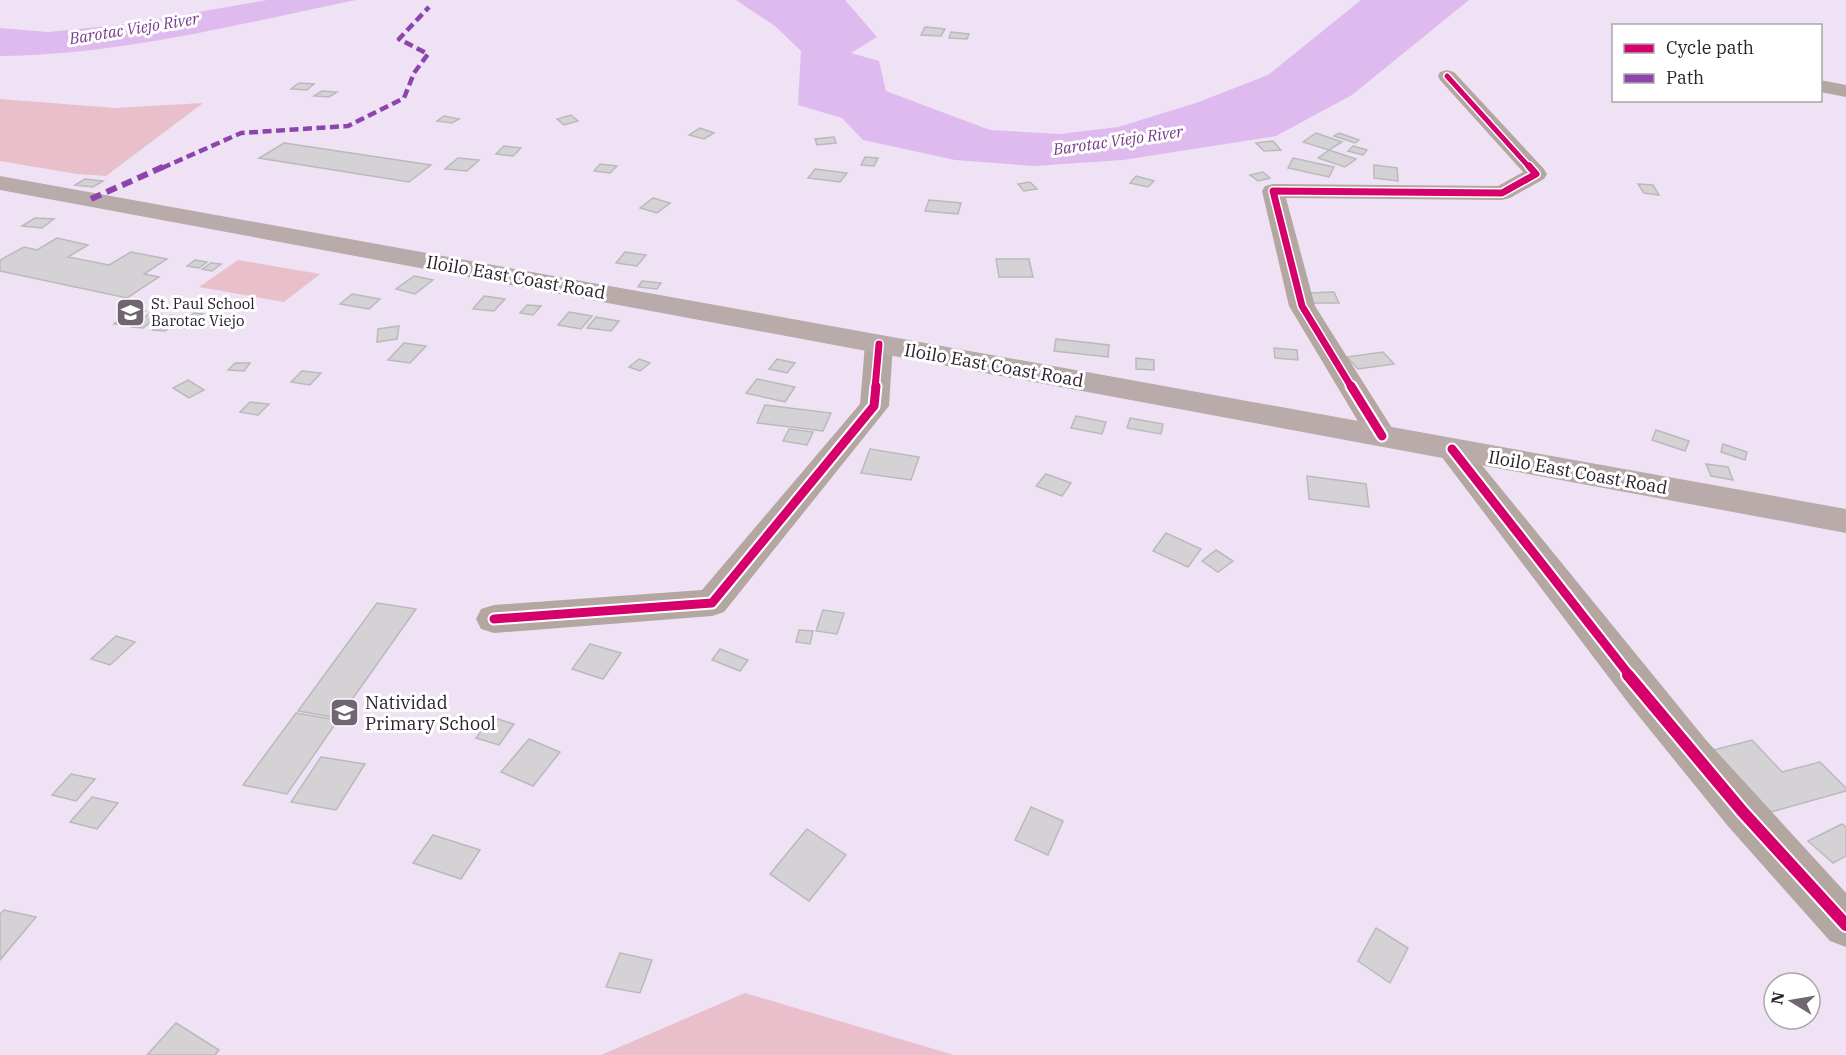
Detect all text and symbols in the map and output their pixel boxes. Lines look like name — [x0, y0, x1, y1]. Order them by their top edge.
water label: Barotac Viejo River — [67, 8, 201, 48]
legend — [1612, 24, 1822, 102]
text: Cycle path — [1666, 36, 1754, 59]
text: Path — [1666, 66, 1704, 89]
water label: Barotac Viejo River — [1051, 121, 1185, 159]
street label: Iloilo East Coast Road — [425, 250, 607, 304]
place label: St. Paul School Barotac Viejo — [151, 294, 255, 330]
school or university icon: St. Paul School Barotac Viejo — [114, 296, 146, 328]
street label: Iloilo East Coast Road — [903, 338, 1085, 392]
street label: Iloilo East Coast Road — [1487, 445, 1669, 499]
place label: Natividad Primary School — [365, 691, 496, 735]
school or university icon: Natividad Primary School — [328, 696, 360, 728]
north arrow — [1762, 971, 1822, 1031]
text: N — [1766, 990, 1788, 1006]

